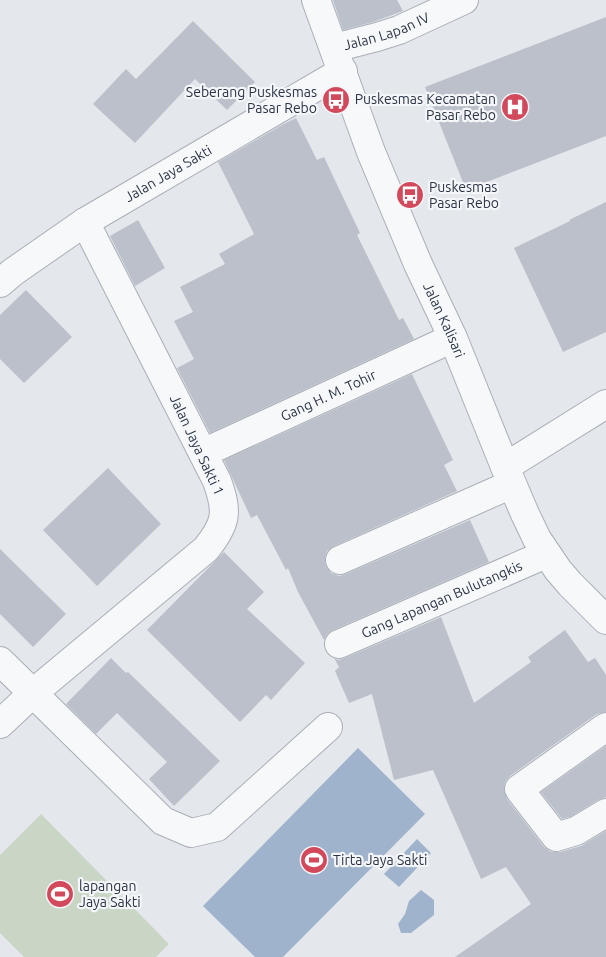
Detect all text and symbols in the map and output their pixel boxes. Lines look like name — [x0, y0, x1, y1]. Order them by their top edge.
street label: Jalan Lapan IV — [342, 9, 432, 53]
place label: Seberang Puskesmas Pasar Rebo — [186, 84, 317, 116]
bus stop icon: Seberang Puskesmas Pasar Rebo — [321, 85, 351, 115]
place label: Puskesmas Kecamatan Pasar Rebo — [355, 91, 496, 123]
hospital icon: Puskesmas Kecamatan Pasar Rebo — [500, 92, 530, 122]
street label: Jalan Jaya Sakti — [122, 142, 214, 205]
place label: Puskesmas Pasar Rebo — [429, 179, 499, 211]
bus stop icon: Puskesmas Pasar Rebo — [395, 180, 425, 210]
street label: Jalan Kalisari — [420, 280, 468, 360]
street label: Gang H. M. Tohir — [278, 366, 379, 424]
street label: Jalan Jaya Sakti 1 — [167, 392, 227, 498]
street label: Gang Lapangan Bulutangkis — [359, 557, 525, 641]
sports icon: Tirta Jaya Sakti — [299, 845, 329, 875]
place label: Tirta Jaya Sakti — [333, 852, 427, 868]
place label: lapangan Jaya Sakti — [79, 878, 141, 910]
sports icon: lapangan Jaya Sakti — [45, 879, 75, 909]

